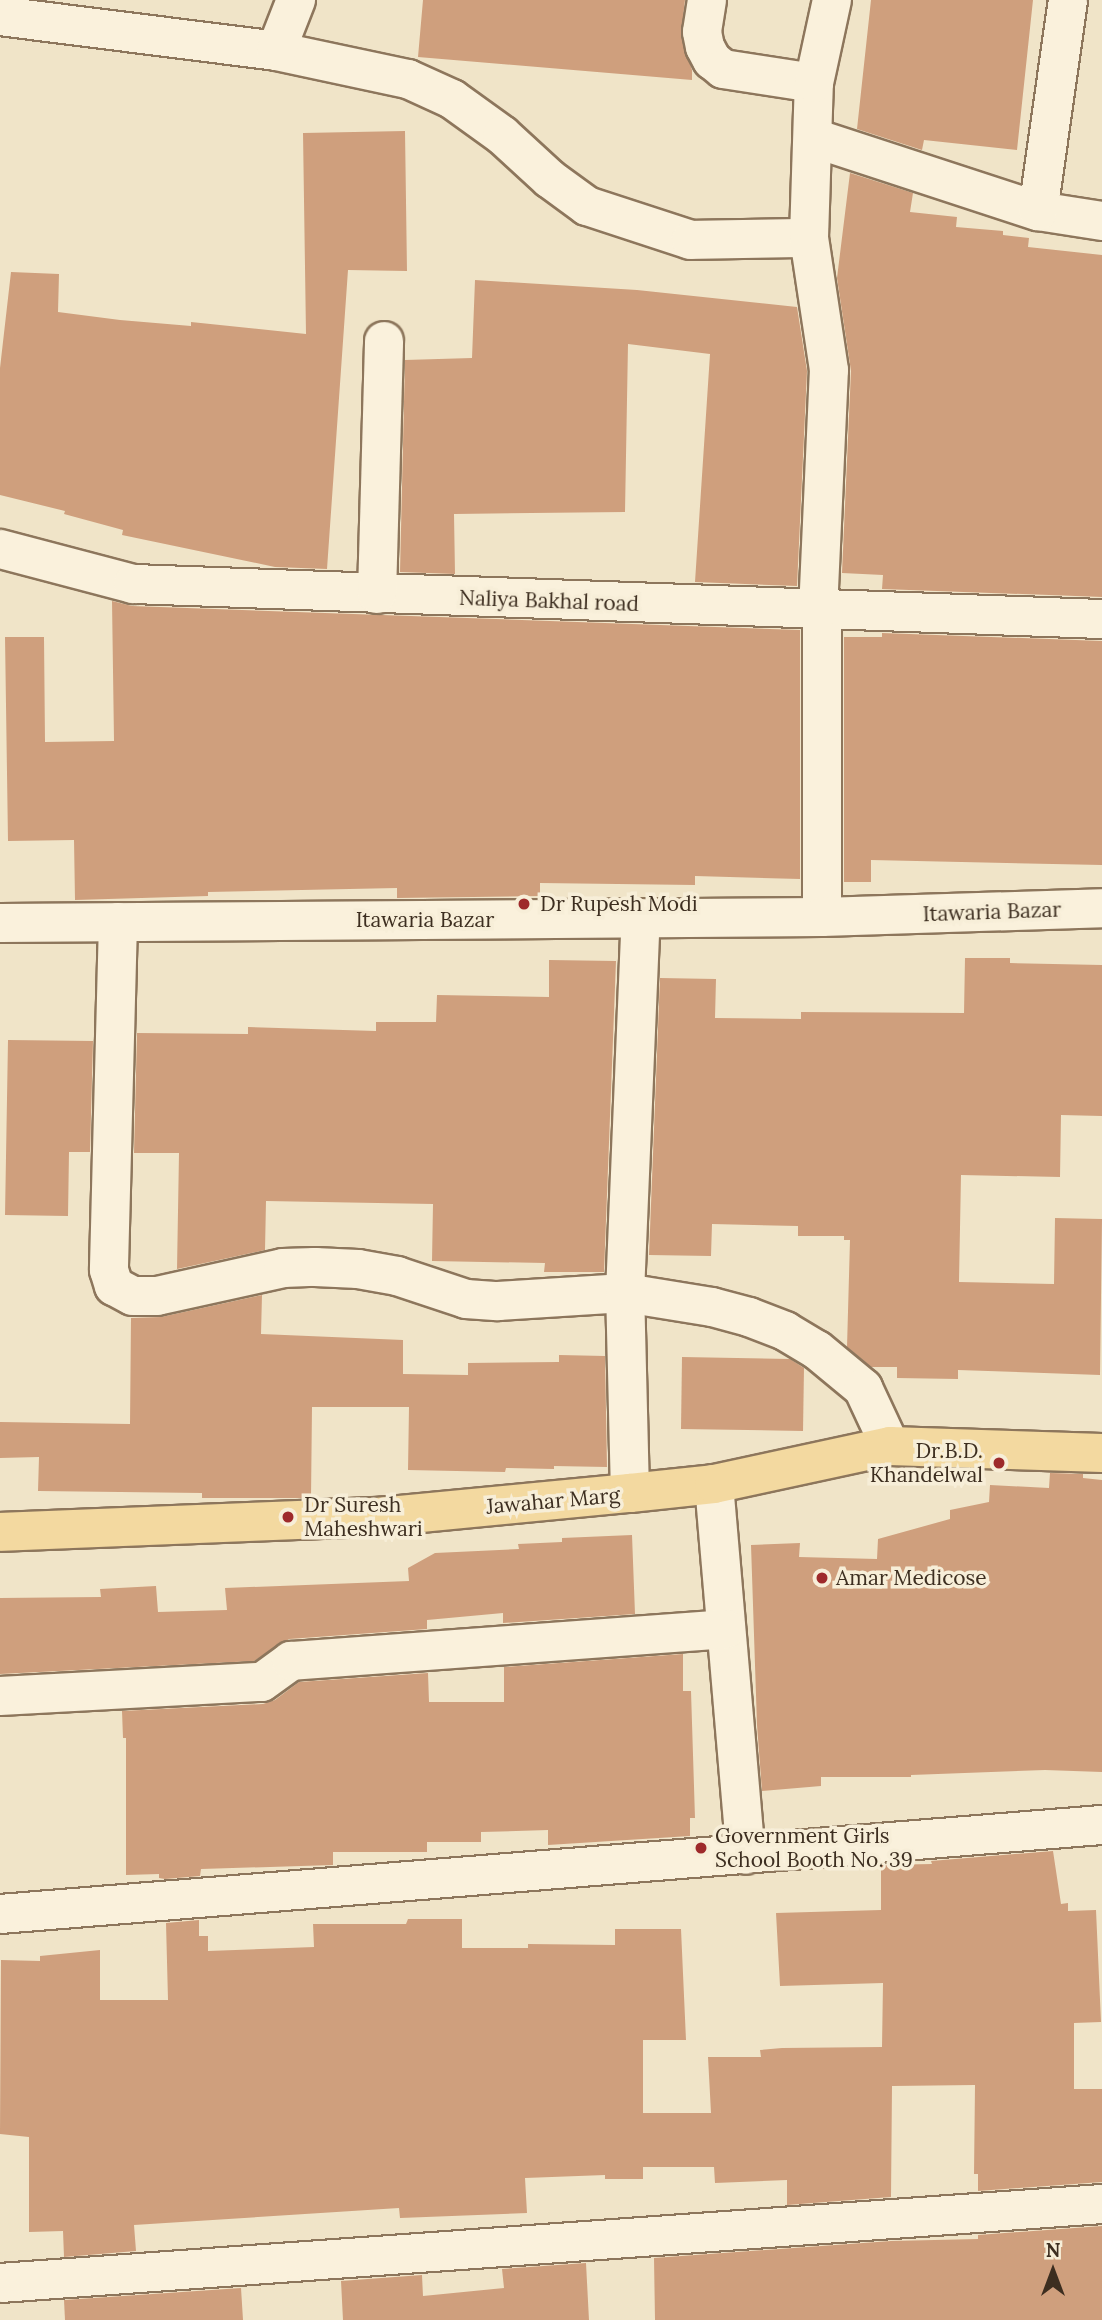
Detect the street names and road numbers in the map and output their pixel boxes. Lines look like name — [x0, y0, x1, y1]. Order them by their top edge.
street label: Naliya Bakhal road — [459, 585, 639, 617]
street label: Itawaria Bazar — [922, 897, 1062, 927]
street label: Itawaria Bazar — [356, 907, 494, 933]
street label: Jawahar Marg — [485, 1483, 621, 1519]

